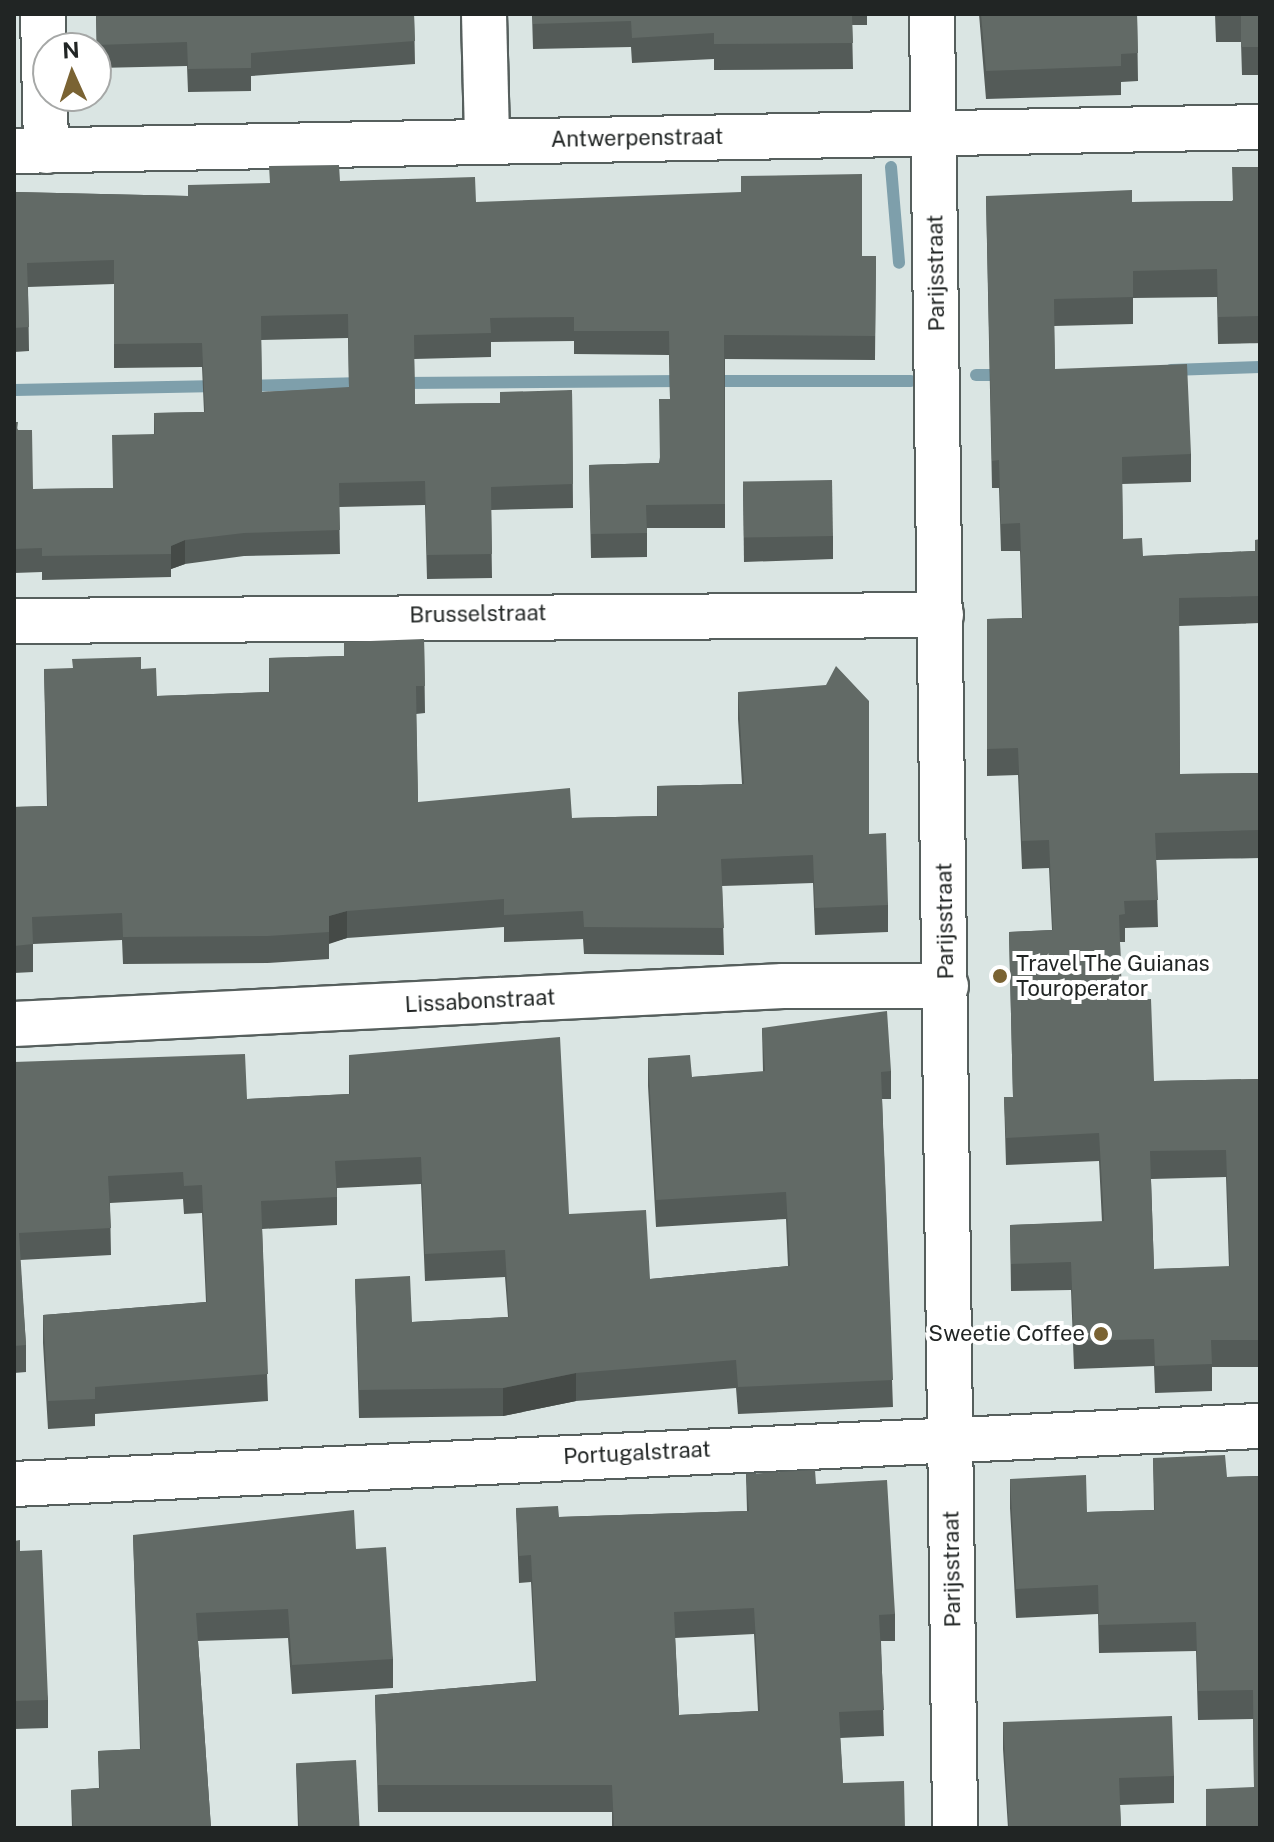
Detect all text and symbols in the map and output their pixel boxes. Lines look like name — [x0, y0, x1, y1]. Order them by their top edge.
north arrow — [32, 32, 112, 112]
text: N — [62, 37, 80, 63]
street label: Antwerpenstraat — [550, 123, 724, 153]
street label: Parijsstraat — [922, 214, 950, 332]
street label: Brusselstraat — [409, 600, 547, 628]
street label: Parijsstraat — [931, 862, 959, 980]
place label: Travel The Guianas Touroperator — [1016, 950, 1210, 1002]
marker: Travel The Guianas Touroperator — [991, 967, 1009, 985]
street label: Lissabonstraat — [404, 984, 556, 1018]
place label: Sweetie Coffee — [928, 1321, 1085, 1347]
marker: Sweetie Coffee — [1092, 1325, 1110, 1343]
street label: Portugalstraat — [563, 1436, 711, 1470]
street label: Parijsstraat — [938, 1510, 966, 1628]

